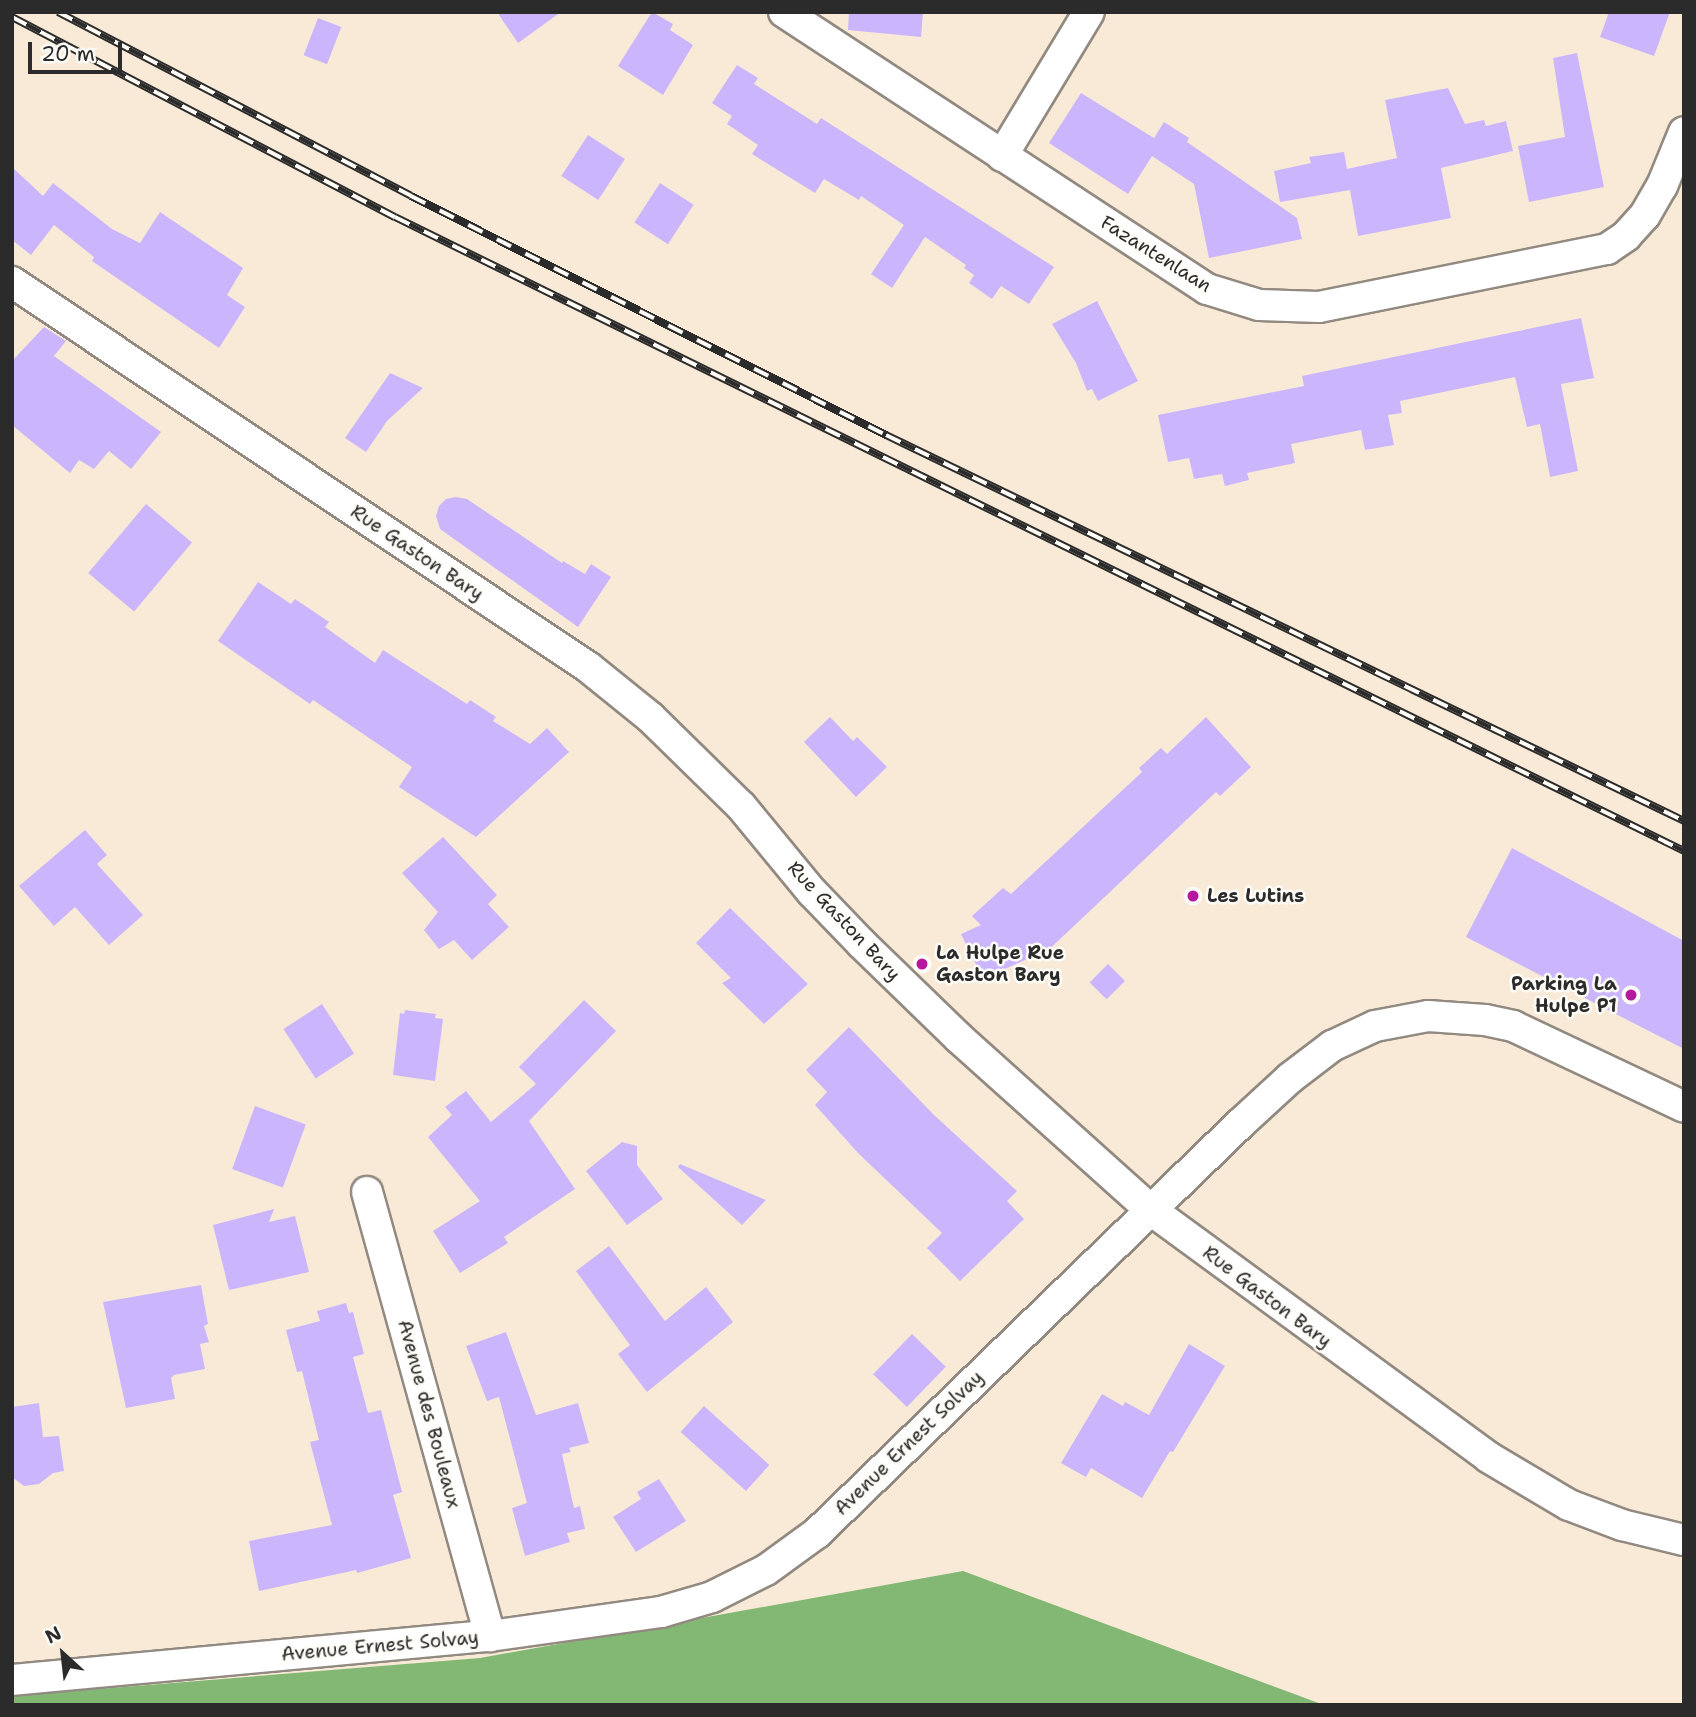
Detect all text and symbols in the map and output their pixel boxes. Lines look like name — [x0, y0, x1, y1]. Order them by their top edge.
scale bar — [32, 28, 126, 72]
text: 20 m — [41, 40, 95, 68]
street label: Fazantenlaan — [1096, 211, 1216, 297]
street label: Rue Gaston Bary — [346, 500, 488, 606]
street label: Rue Gaston Bary — [783, 856, 905, 986]
place label: Les Lutins — [1207, 885, 1304, 907]
marker: Les Lutins — [1185, 888, 1201, 904]
place label: La Hulpe Rue Gaston Bary — [936, 942, 1064, 986]
marker: La Hulpe Rue Gaston Bary — [914, 956, 930, 972]
place label: Parking La Hulpe P1 — [1511, 973, 1617, 1017]
marker: Parking La Hulpe P1 — [1623, 987, 1639, 1003]
street label: Rue Gaston Bary — [1198, 1241, 1336, 1353]
street label: Avenue des Bouleaux — [393, 1317, 465, 1511]
street label: Avenue Ernest Solvay — [830, 1366, 988, 1520]
north arrow — [28, 1619, 98, 1689]
text: N — [41, 1620, 66, 1649]
street label: Avenue Ernest Solvay — [280, 1626, 480, 1666]

